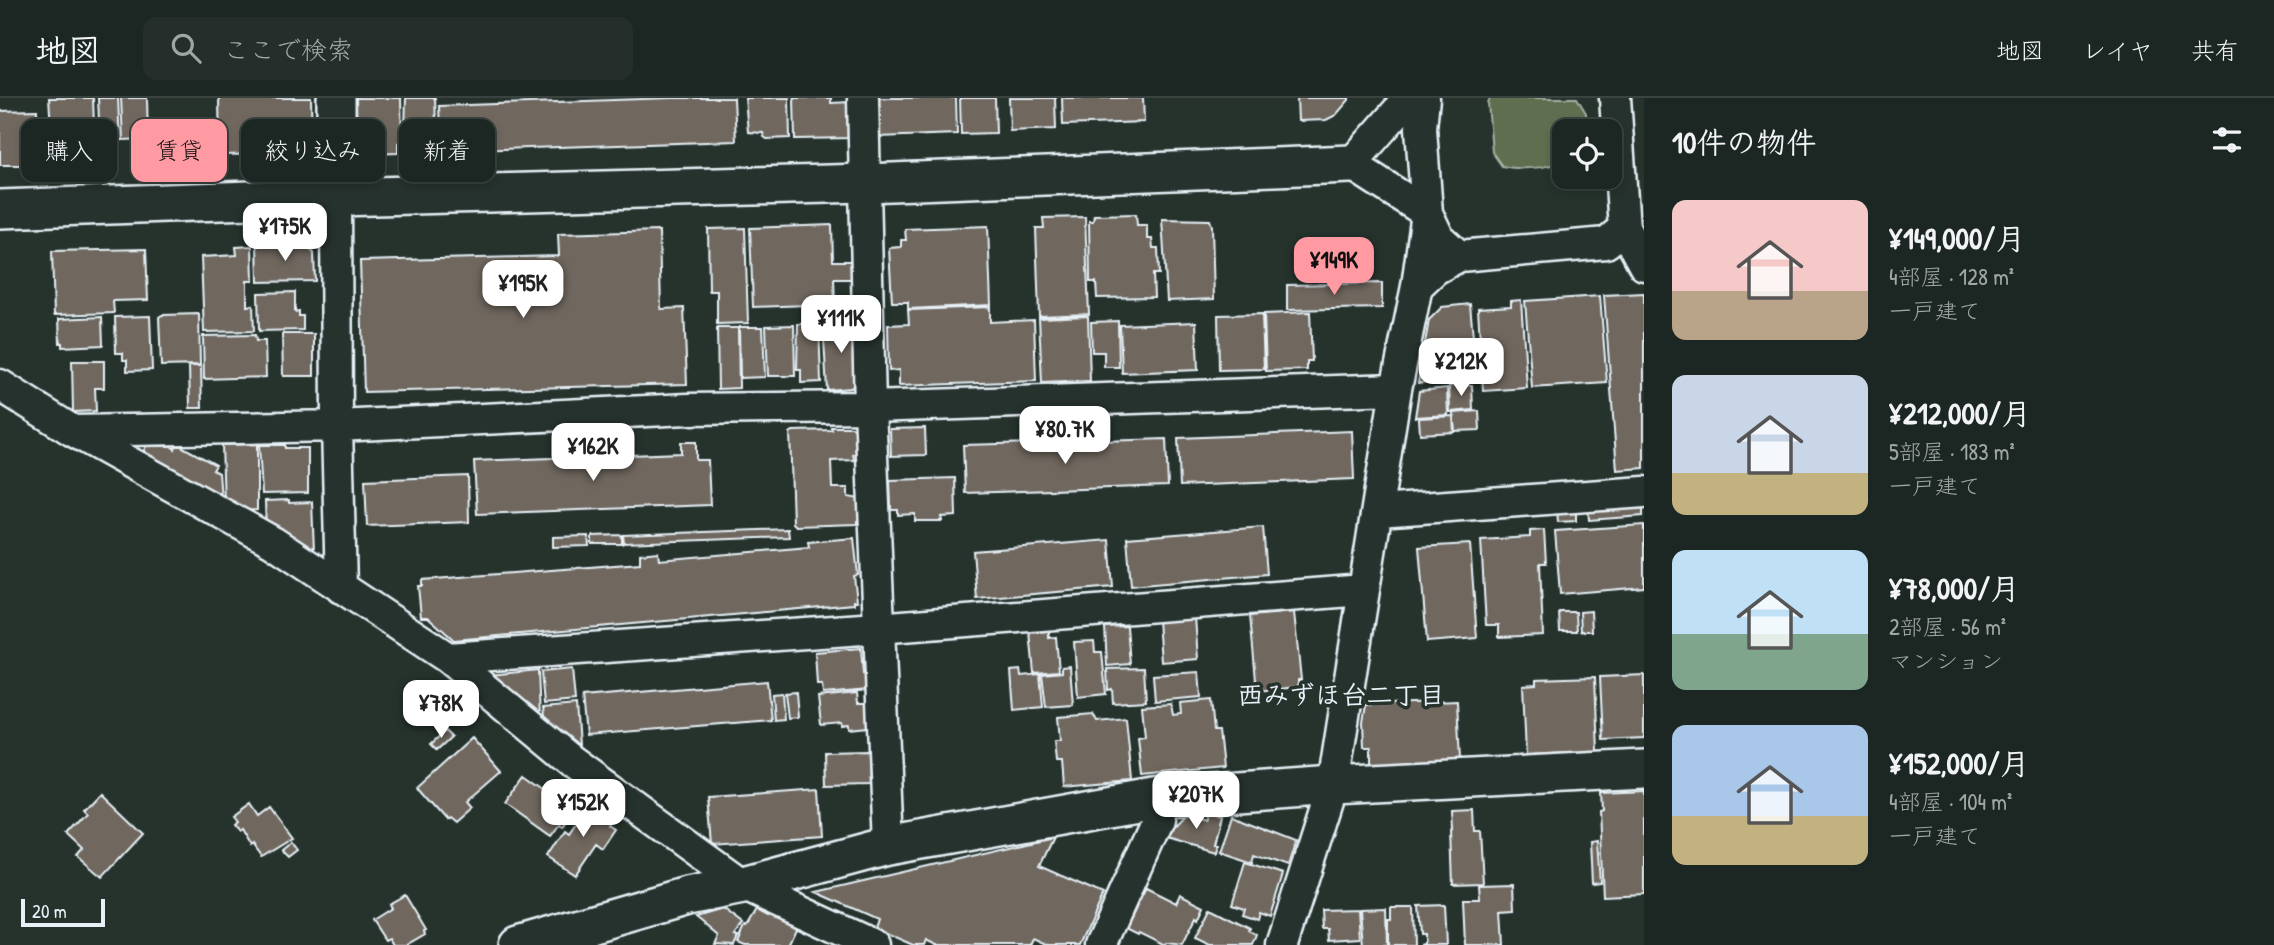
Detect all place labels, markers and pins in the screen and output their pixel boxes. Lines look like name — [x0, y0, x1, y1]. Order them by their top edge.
pin: ¥175K — [236, 204, 334, 263]
pin: ¥149K — [1285, 238, 1383, 297]
pin: ¥195K — [474, 260, 572, 320]
pin: ¥111K — [792, 296, 890, 355]
pin: ¥212K — [1412, 338, 1510, 398]
pin: ¥80.7K — [1008, 406, 1122, 466]
pin: ¥162K — [544, 424, 642, 483]
pin: ¥78K — [400, 680, 482, 740]
pin: ¥207K — [1147, 772, 1245, 831]
pin: ¥152K — [534, 780, 632, 839]

